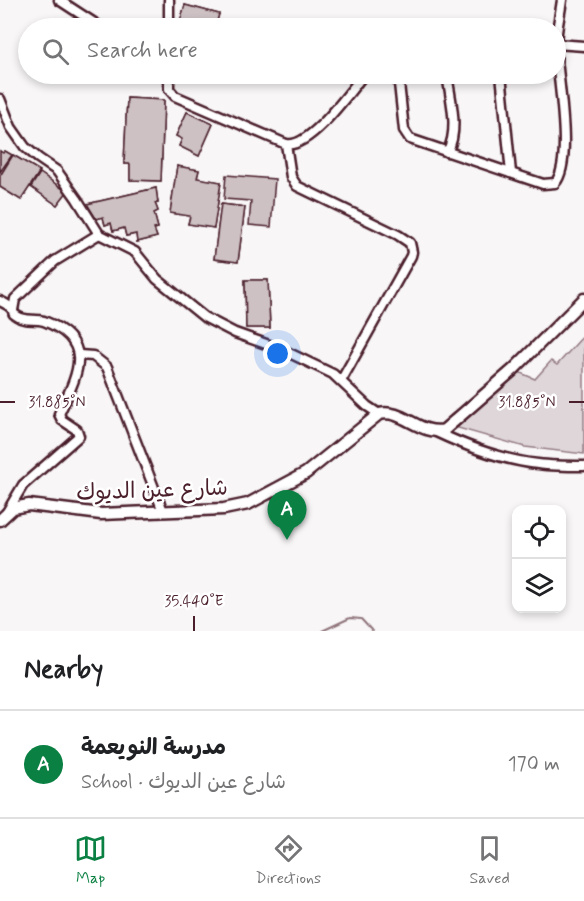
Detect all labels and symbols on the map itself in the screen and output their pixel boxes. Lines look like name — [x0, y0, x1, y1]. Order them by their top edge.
your location — [263, 339, 292, 368]
text: 31.885°N — [29, 393, 85, 413]
text: 31.885°N — [499, 393, 555, 413]
street label: شارع عين الديوك — [76, 474, 228, 508]
pin: A — [268, 490, 306, 540]
text: 35.440°E — [165, 592, 224, 612]

